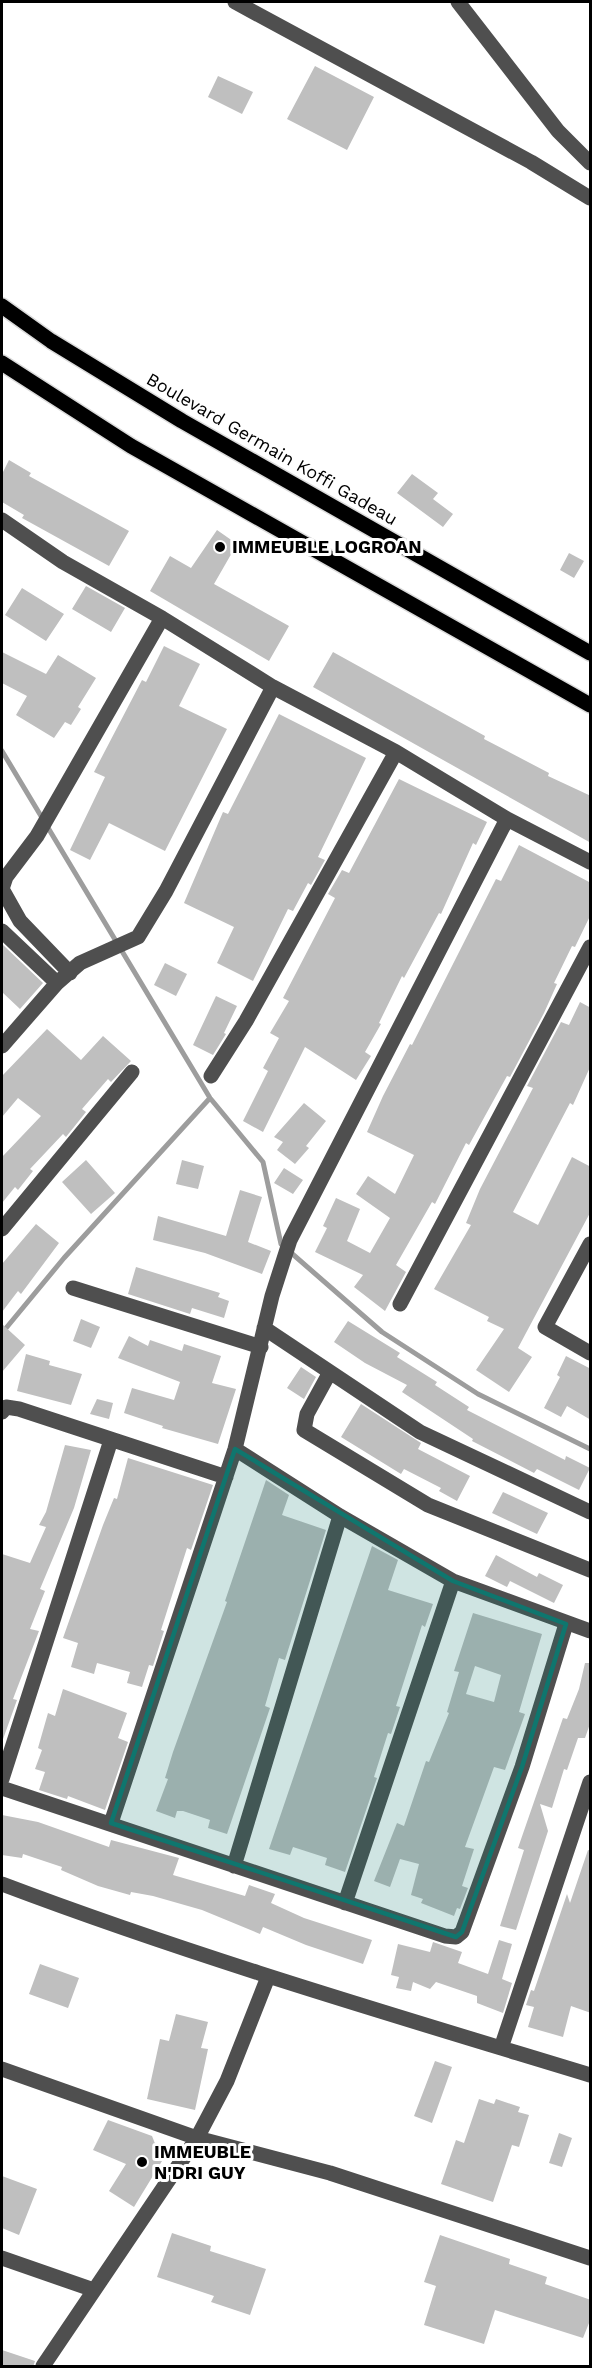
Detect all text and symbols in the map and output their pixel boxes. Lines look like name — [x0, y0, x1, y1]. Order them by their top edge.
street label: Boulevard Germain Koffi Gadeau — [143, 368, 401, 529]
place label: IMMEUBLE LOGROAN — [232, 536, 422, 557]
marker: IMMEUBLE LOGROAN — [213, 540, 227, 554]
place label: IMMEUBLE N'DRI GUY — [154, 2141, 251, 2183]
marker: IMMEUBLE N'DRI GUY — [135, 2155, 149, 2169]

